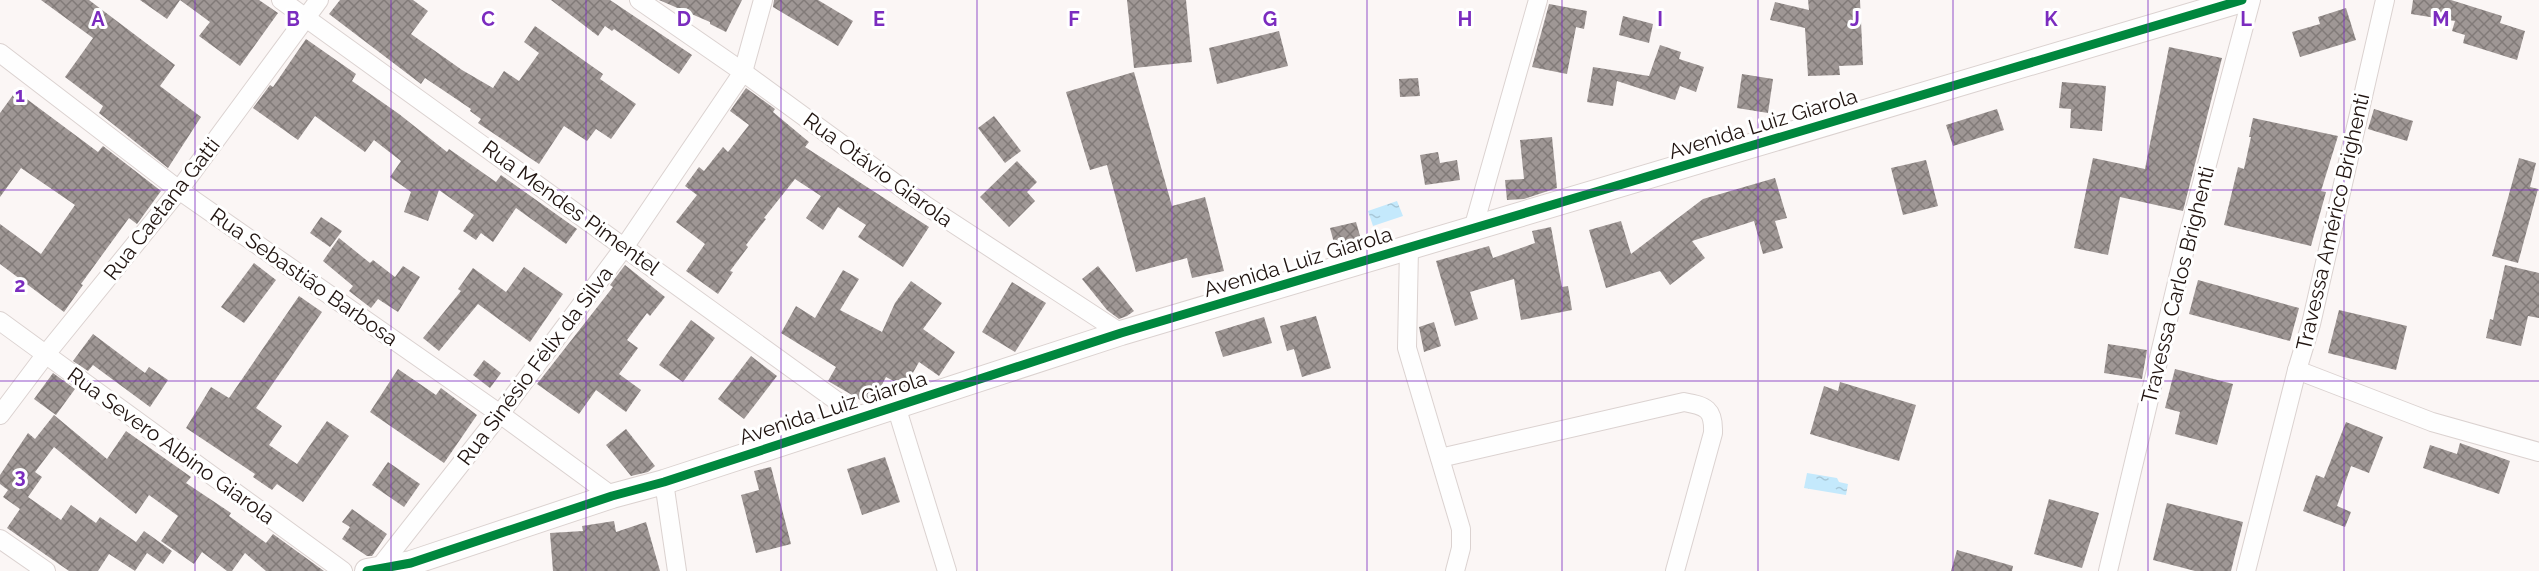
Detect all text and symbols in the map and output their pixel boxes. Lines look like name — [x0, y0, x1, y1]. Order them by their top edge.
text: A — [91, 7, 105, 31]
text: B — [286, 7, 300, 31]
text: C — [481, 7, 495, 31]
text: D — [677, 7, 691, 31]
text: E — [873, 7, 885, 31]
text: F — [1068, 7, 1080, 31]
text: G — [1263, 7, 1277, 31]
text: H — [1458, 7, 1472, 31]
text: I — [1657, 7, 1663, 31]
text: J — [1850, 7, 1860, 31]
text: K — [2044, 7, 2058, 31]
text: L — [2240, 7, 2252, 31]
text: M — [2432, 7, 2450, 31]
text: 1 — [15, 83, 25, 107]
street label: Avenida Luiz Giarola — [1665, 83, 1860, 164]
street label: Travessa Américo Brighenti — [2291, 91, 2374, 353]
street label: Rua Otávio Giarola — [799, 107, 958, 232]
street label: Rua Caetana Gatti — [98, 133, 225, 285]
street label: Rua Mendes Pimentel — [478, 135, 665, 280]
street label: Travessa Carlos Brighenti — [2136, 164, 2219, 406]
street label: Rua Sebastião Barbosa — [206, 202, 403, 351]
street label: Avenida Luiz Giarola — [1200, 221, 1395, 302]
street label: Rua Sinésio Félix da Silva — [452, 261, 618, 470]
text: 2 — [14, 273, 26, 297]
street label: Rua Severo Albino Giarola — [63, 362, 280, 529]
street label: Avenida Luiz Giarola — [736, 365, 930, 450]
text: 3 — [14, 464, 26, 488]

